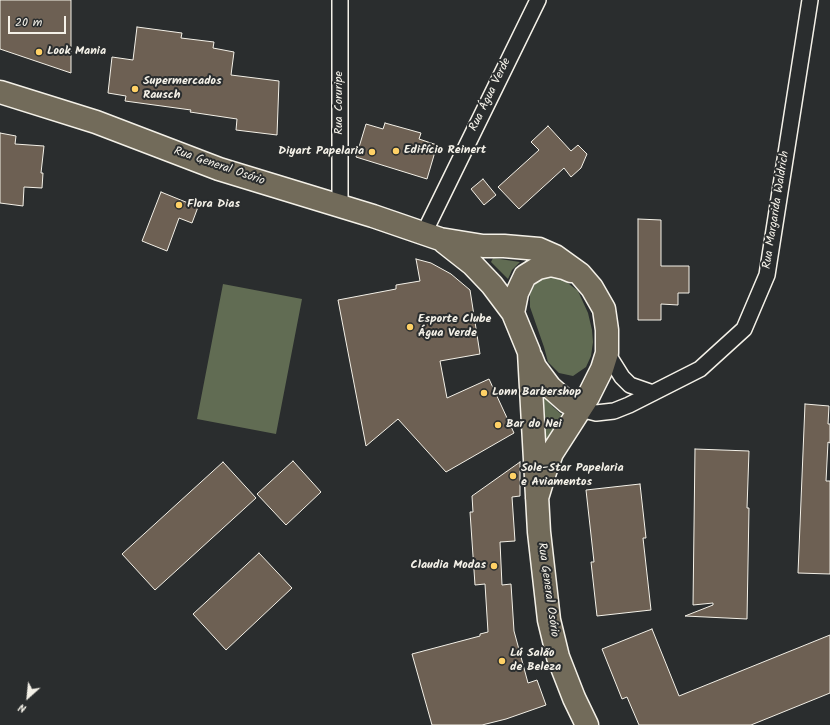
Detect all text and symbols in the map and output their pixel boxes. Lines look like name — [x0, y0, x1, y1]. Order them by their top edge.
scale bar — [10, 8, 68, 34]
text: 20 m — [15, 13, 42, 32]
place label: Look Mania — [47, 45, 106, 59]
marker: Look Mania — [34, 47, 44, 57]
street label: Rua Água Verde — [467, 56, 515, 134]
street label: Rua Coruripe — [333, 71, 347, 135]
place label: Supermercados Rausch — [143, 75, 222, 103]
marker: Supermercados Rausch — [130, 84, 140, 94]
place label: Edifício Reinert — [404, 144, 486, 158]
street label: Rua General Osório — [172, 145, 266, 189]
place label: Diyart Papelaria — [278, 145, 364, 159]
marker: Edifício Reinert — [391, 146, 401, 156]
marker: Diyart Papelaria — [367, 147, 377, 157]
street label: Rua Margarida Waldrich — [761, 150, 793, 270]
place label: Flora Dias — [187, 198, 240, 212]
marker: Flora Dias — [174, 200, 184, 210]
place label: Esporte Clube Água Verde — [418, 313, 491, 341]
marker: Esporte Clube Água Verde — [405, 322, 415, 332]
place label: Lonn Barbershop — [492, 386, 581, 400]
marker: Lonn Barbershop — [479, 388, 489, 398]
place label: Bar do Nei — [506, 418, 562, 432]
marker: Bar do Nei — [493, 420, 503, 430]
place label: Sole-Star Papelaria e Aviamentos — [521, 462, 624, 490]
marker: Sole-Star Papelaria e Aviamentos — [508, 471, 518, 481]
street label: Rua General Osório — [533, 542, 561, 638]
place label: Claudia Modas — [410, 559, 486, 573]
marker: Claudia Modas — [489, 561, 499, 571]
place label: Lú Salão de Beleza — [510, 647, 561, 675]
marker: Lú Salão de Beleza — [497, 656, 507, 666]
north arrow — [8, 677, 48, 717]
text: N — [15, 698, 30, 717]

